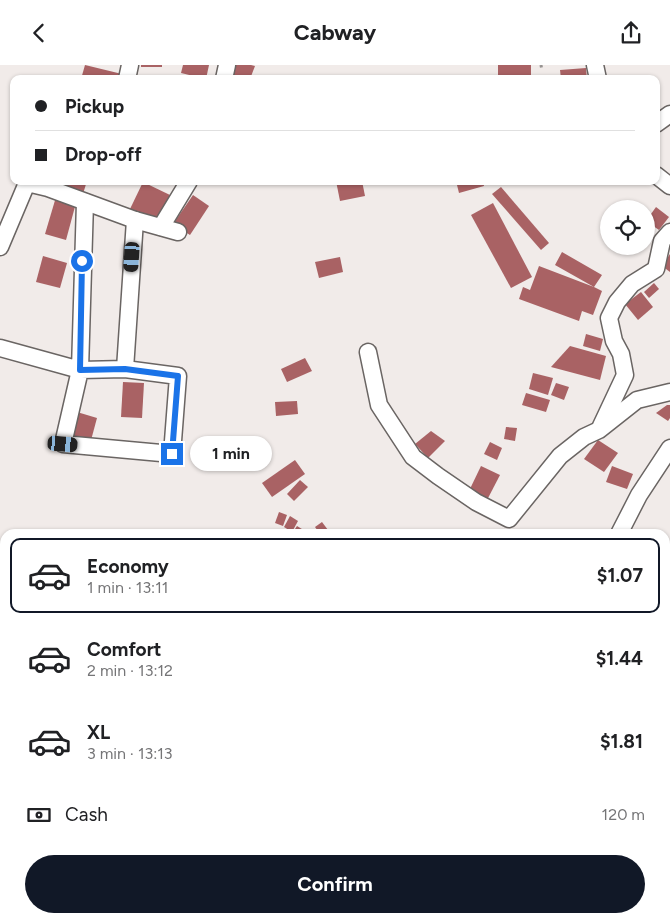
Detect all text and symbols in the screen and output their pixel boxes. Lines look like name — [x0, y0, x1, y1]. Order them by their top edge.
icon: back — [25, 19, 53, 47]
text: Cabway — [294, 19, 376, 46]
icon: share — [617, 19, 645, 47]
text: Pickup — [65, 95, 124, 118]
text: Drop-off — [65, 143, 142, 166]
map controls — [600, 200, 655, 255]
button: locate — [600, 200, 655, 255]
car — [123, 242, 140, 272]
route start — [71, 250, 93, 272]
car — [47, 435, 78, 453]
callout: 1 min — [190, 437, 272, 471]
route end — [161, 443, 183, 465]
text: 1 min — [212, 444, 250, 463]
icon: car — [27, 553, 72, 598]
text: Economy — [87, 555, 169, 578]
text: $1.07 — [597, 564, 643, 587]
text: 1 min · 13:11 — [87, 578, 168, 597]
icon: car — [27, 636, 72, 681]
text: Comfort — [87, 638, 162, 661]
text: $1.44 — [596, 647, 643, 670]
text: 2 min · 13:12 — [87, 661, 173, 680]
icon: car — [27, 719, 72, 764]
text: XL — [87, 721, 110, 744]
text: $1.81 — [600, 730, 643, 753]
text: 3 min · 13:13 — [87, 744, 173, 763]
icon: cash — [25, 801, 53, 829]
text: Cash — [65, 803, 108, 826]
text: 120 m — [602, 805, 645, 824]
button: Confirm — [25, 855, 645, 913]

